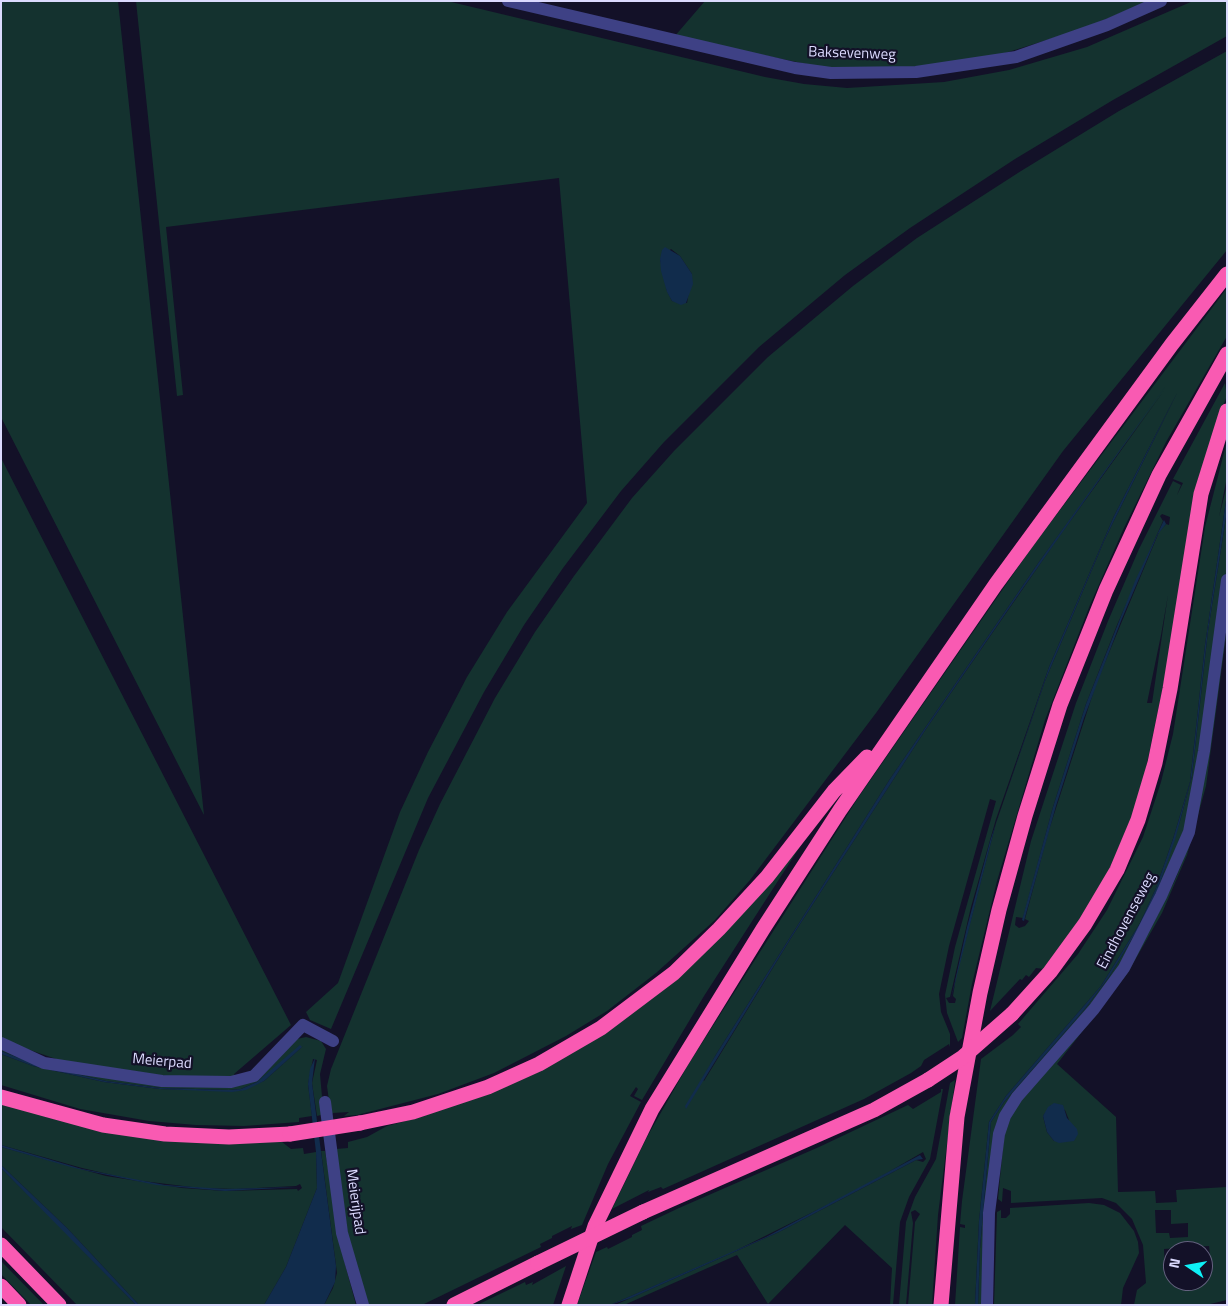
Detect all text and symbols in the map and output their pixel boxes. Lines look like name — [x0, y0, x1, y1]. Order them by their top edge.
street label: Baksevenweg — [808, 43, 896, 65]
street label: Eindhovenseweg — [1094, 869, 1160, 973]
street label: Meierpad — [132, 1050, 192, 1074]
street label: Meierijpad — [341, 1168, 369, 1236]
north arrow — [1163, 1241, 1213, 1291]
text: N — [1163, 1256, 1185, 1270]

